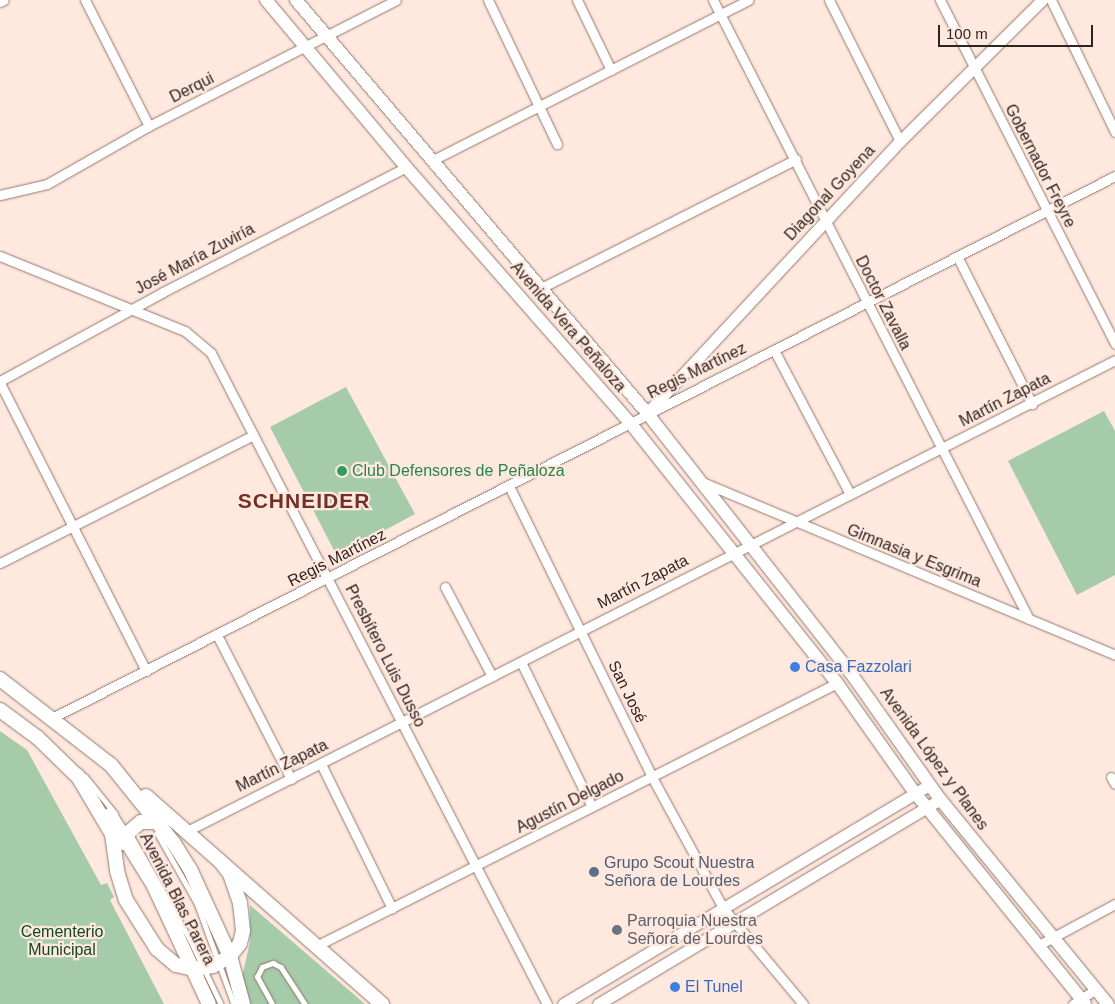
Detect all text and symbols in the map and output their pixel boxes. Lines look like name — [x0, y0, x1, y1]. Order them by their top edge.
scale bar — [940, 15, 1095, 47]
text: 100 m — [946, 25, 988, 42]
street label: Derqui — [167, 69, 217, 107]
street label: Gobernador Freyre — [1001, 101, 1079, 231]
street label: Diagonal Goyena — [781, 141, 879, 245]
street label: José María Zuviría — [132, 219, 258, 299]
street label: Doctor Zavalla — [851, 253, 915, 353]
street label: Avenida Vera Peñaloza — [506, 258, 630, 396]
street label: Regis Martínez — [644, 339, 750, 403]
street label: Martín Zapata — [956, 369, 1054, 431]
place label: Club Defensores de Peñaloza — [352, 461, 565, 481]
marker: Club Defensores de Peñaloza — [336, 465, 348, 477]
district label: SCHNEIDER — [237, 488, 371, 514]
street label: Gimnasia y Esgrima — [844, 520, 984, 592]
street label: Regis Martínez — [285, 525, 389, 591]
street label: Martín Zapata — [594, 551, 692, 613]
street label: Presbítero Luis Dusso — [341, 582, 429, 730]
place label: Casa Fazzolari — [805, 657, 912, 677]
street label: San José — [604, 658, 650, 726]
marker: Casa Fazzolari — [789, 661, 801, 673]
street label: Avenida López y Planes — [876, 684, 992, 834]
street label: Martín Zapata — [233, 736, 331, 796]
street label: Agustín Delgado — [513, 767, 627, 837]
street label: Avenida Blas Parera — [135, 830, 219, 968]
place label: Grupo Scout Nuestra Señora de Lourdes — [604, 853, 754, 891]
marker: Grupo Scout Nuestra Señora de Lourdes — [588, 866, 600, 878]
place label: Parroquia Nuestra Señora de Lourdes — [627, 911, 763, 949]
park label: Cementerio Municipal — [21, 922, 103, 960]
marker: Parroquia Nuestra Señora de Lourdes — [611, 924, 623, 936]
place label: El Tunel — [685, 977, 743, 997]
marker: El Tunel — [669, 981, 681, 993]

